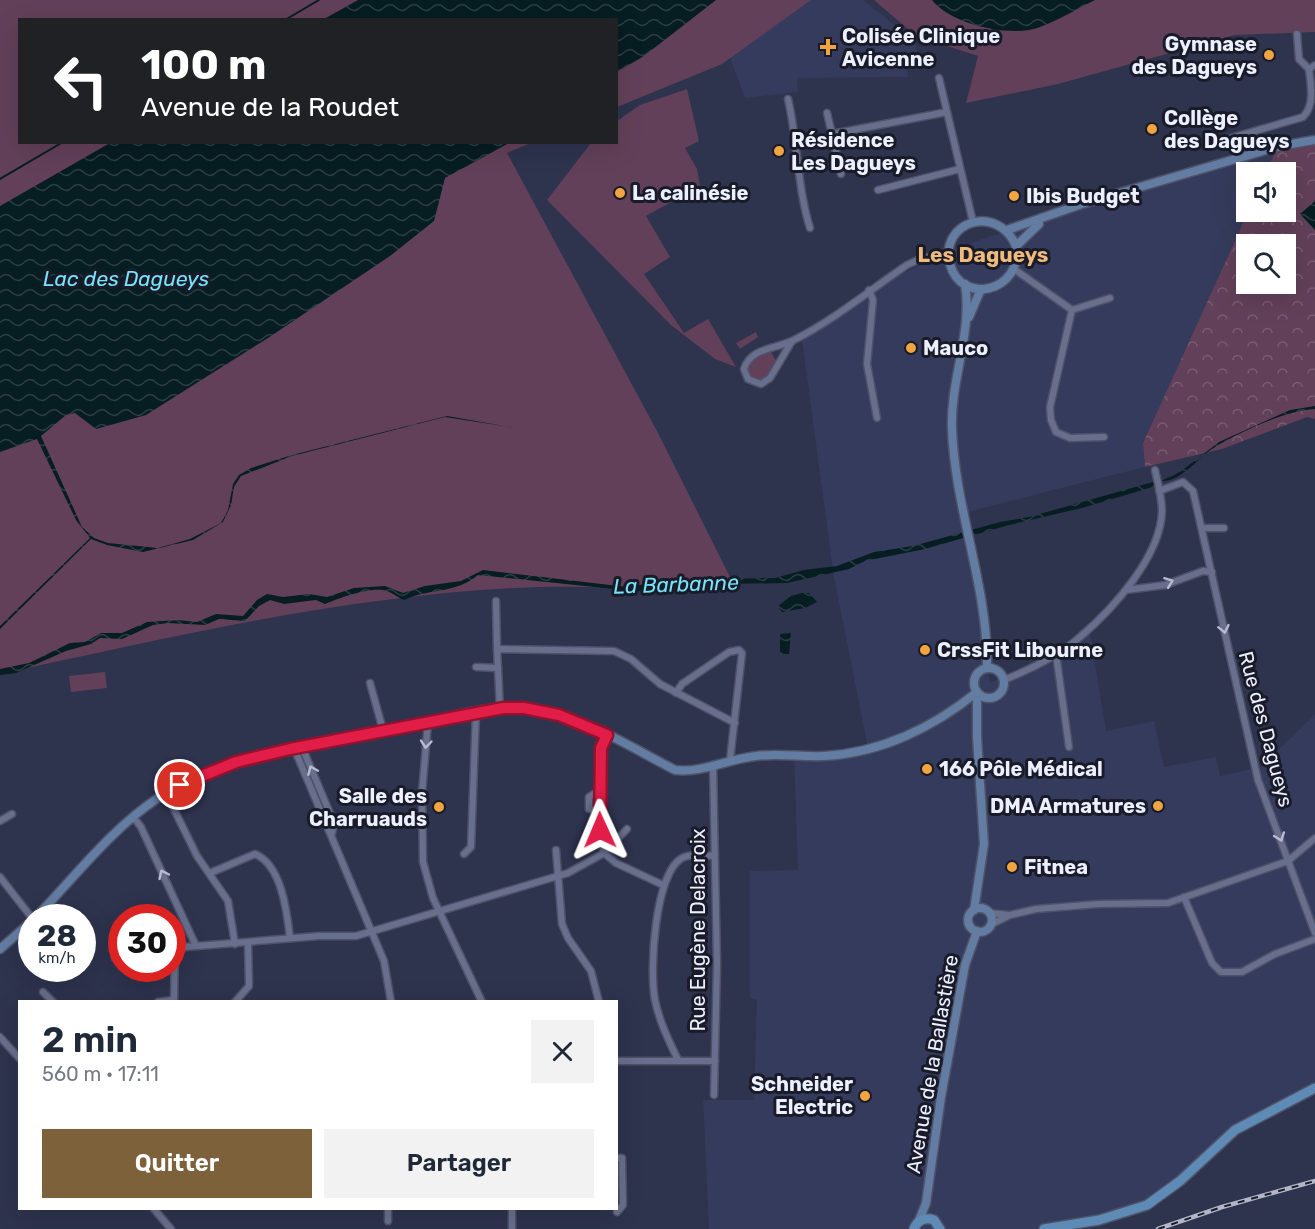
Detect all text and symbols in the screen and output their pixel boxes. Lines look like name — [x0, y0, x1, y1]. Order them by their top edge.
place label: Colisée Clinique Avicenne — [842, 24, 1000, 71]
place label: Gymnase des Dagueys — [1131, 32, 1257, 79]
marker: Colisée Clinique Avicenne — [819, 38, 837, 56]
text: 100 m — [141, 40, 266, 90]
icon: left — [42, 42, 120, 120]
marker: Gymnase des Dagueys — [1262, 48, 1276, 62]
text: Avenue de la Roudet — [141, 91, 399, 123]
place label: Collège des Dagueys — [1164, 106, 1290, 153]
marker: Collège des Dagueys — [1145, 122, 1159, 136]
place label: Résidence Les Dagueys — [791, 128, 916, 175]
marker: Résidence Les Dagueys — [772, 144, 786, 158]
map controls — [1236, 162, 1296, 294]
button: sound — [1236, 162, 1296, 222]
place label: La calinésie — [632, 181, 749, 205]
place label: Ibis Budget — [1026, 184, 1140, 208]
marker: La calinésie — [613, 186, 627, 200]
marker: Ibis Budget — [1007, 189, 1021, 203]
button: search — [1236, 234, 1296, 294]
district label: Les Dagueys — [918, 242, 1048, 267]
water label: Lac des Dagueys — [43, 266, 209, 291]
place label: Mauco — [923, 336, 988, 360]
marker: Mauco — [904, 341, 918, 355]
water label: La Barbanne — [613, 569, 739, 599]
one-way arrow — [1163, 577, 1174, 590]
one-way arrow — [1217, 624, 1230, 634]
place label: CrssFit Libourne — [937, 638, 1103, 662]
marker: CrssFit Libourne — [918, 643, 932, 657]
street label: Rue des Dagueys — [1234, 649, 1298, 809]
one-way arrow — [420, 739, 433, 748]
place label: 166 Pôle Médical — [939, 757, 1103, 781]
pin — [154, 759, 205, 810]
marker: 166 Pôle Médical — [920, 762, 934, 776]
one-way arrow — [307, 766, 319, 777]
icon: arrive — [163, 768, 196, 801]
place label: Salle des Charruauds — [309, 784, 427, 831]
place label: DMA Armatures — [990, 794, 1146, 818]
position arrow — [568, 798, 632, 862]
marker: DMA Armatures — [1151, 799, 1165, 813]
marker: Salle des Charruauds — [432, 800, 446, 814]
street label: Rue Eugène Delacroix — [686, 828, 710, 1032]
one-way arrow — [1272, 831, 1285, 842]
place label: Fitnea — [1024, 855, 1088, 879]
marker: Fitnea — [1005, 860, 1019, 874]
one-way arrow — [159, 870, 171, 881]
speed limit sign: 30 — [108, 904, 186, 982]
text: 28 — [37, 918, 77, 954]
text: km/h — [38, 949, 76, 967]
street label: Avenue de la Ballastière — [901, 953, 963, 1175]
text: 2 min — [42, 1018, 138, 1061]
button: close — [531, 1020, 594, 1083]
text: 560 m · 17:11 — [42, 1062, 159, 1086]
place label: Schneider Electric — [751, 1072, 853, 1119]
marker: Schneider Electric — [858, 1089, 872, 1103]
button: Quitter — [42, 1129, 312, 1198]
button: Partager — [324, 1129, 594, 1198]

